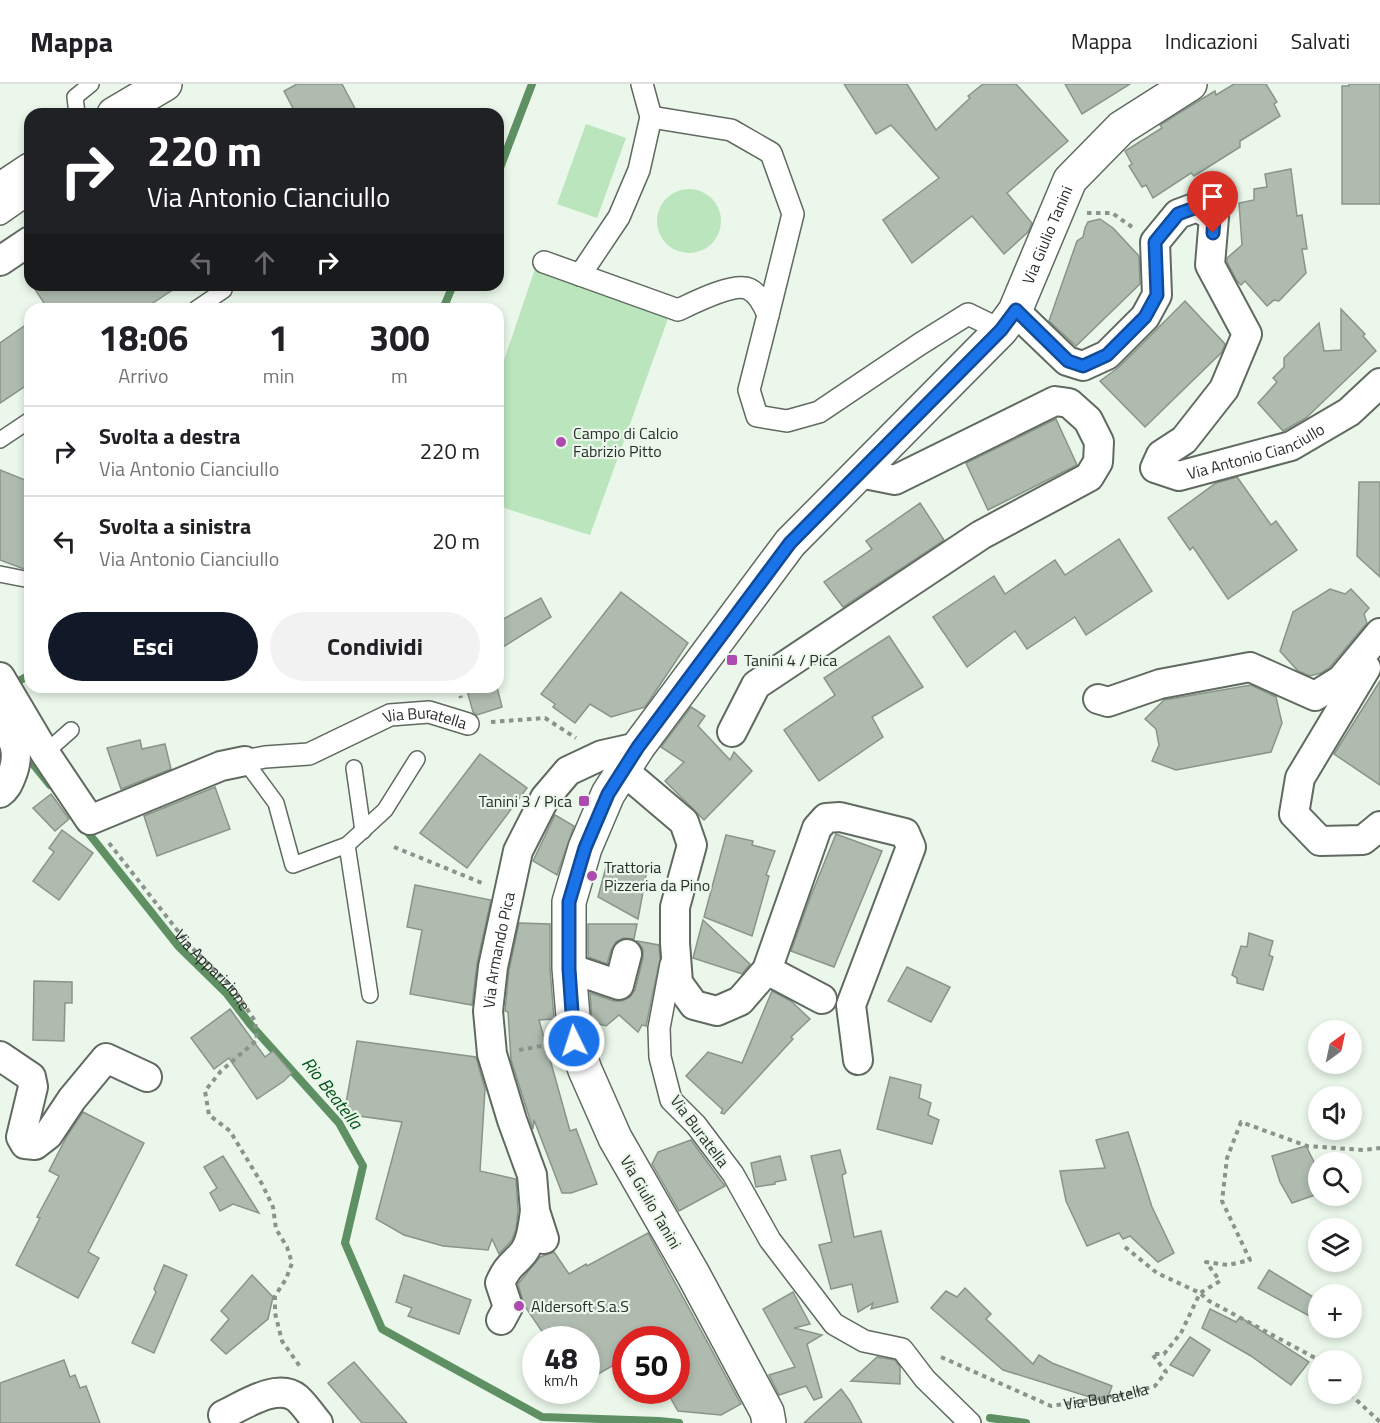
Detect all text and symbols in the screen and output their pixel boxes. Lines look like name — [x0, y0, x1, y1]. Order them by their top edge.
text: Mappa — [30, 20, 113, 63]
text: Mappa — [1071, 25, 1132, 57]
text: Indicazioni — [1165, 25, 1258, 57]
text: Salvati — [1291, 25, 1350, 57]
text: 220 m — [147, 118, 262, 182]
icon: right — [48, 132, 126, 210]
pin — [1187, 171, 1238, 233]
text: Via Antonio Cianciullo — [147, 176, 390, 217]
icon: arrive — [1196, 180, 1229, 213]
street label: Via Giulio Tanini — [1016, 182, 1078, 288]
icon: left — [185, 246, 218, 279]
icon: ahead — [248, 246, 281, 279]
icon: right — [311, 246, 344, 279]
text: 18:06 — [98, 310, 188, 365]
text: 1 — [269, 310, 289, 365]
text: 300 — [369, 310, 430, 365]
text: Arrivo — [118, 360, 168, 391]
text: min — [263, 360, 295, 391]
text: m — [391, 360, 408, 391]
street label: Via Antonio Cianciullo — [1184, 417, 1329, 485]
text: Svolta a destra — [99, 419, 241, 453]
place label: Campo di Calcio Fabrizio Pitto — [573, 421, 678, 463]
text: 220 m — [420, 434, 480, 468]
icon: right — [48, 435, 81, 468]
marker: Campo di Calcio Fabrizio Pitto — [554, 435, 568, 449]
text: Via Antonio Cianciullo — [99, 453, 279, 484]
text: Svolta a sinistra — [99, 509, 251, 543]
text: 20 m — [432, 524, 480, 558]
icon: left — [48, 525, 81, 558]
text: Via Antonio Cianciullo — [99, 543, 279, 574]
button: Esci — [48, 612, 258, 681]
button: Condividi — [270, 612, 480, 681]
place label: Tanini 4 / Pica — [744, 648, 837, 672]
marker: Tanini 4 / Pica — [725, 653, 739, 667]
street label: Via Buratella — [378, 700, 470, 735]
place label: Tanini 3 / Pica — [479, 789, 572, 813]
marker: Tanini 3 / Pica — [577, 794, 591, 808]
place label: Trattoria Pizzeria da Pino — [604, 855, 710, 897]
marker: Trattoria Pizzeria da Pino — [585, 869, 599, 883]
street label: Via Armando Pica — [476, 890, 521, 1010]
street label: Via Apparizione — [169, 924, 257, 1015]
position arrow — [542, 1009, 606, 1073]
north arrow — [1308, 1020, 1362, 1074]
map controls — [1308, 1020, 1362, 1404]
water label: Rio Beatella — [296, 1051, 370, 1135]
button: sound — [1308, 1086, 1362, 1140]
street label: Via Buratella — [665, 1090, 735, 1172]
street label: Via Giulio Tanini — [614, 1151, 688, 1253]
button: search — [1308, 1152, 1362, 1206]
button: layers — [1308, 1218, 1362, 1272]
button: + — [1308, 1284, 1362, 1338]
place label: Aldersoft S.a.S — [531, 1294, 629, 1318]
marker: Aldersoft S.a.S — [512, 1299, 526, 1313]
speed limit sign: 50 — [612, 1326, 690, 1404]
text: 48 — [544, 1335, 578, 1381]
button: − — [1308, 1350, 1362, 1404]
text: km/h — [544, 1369, 578, 1392]
street label: Via Buratella — [1062, 1376, 1151, 1416]

